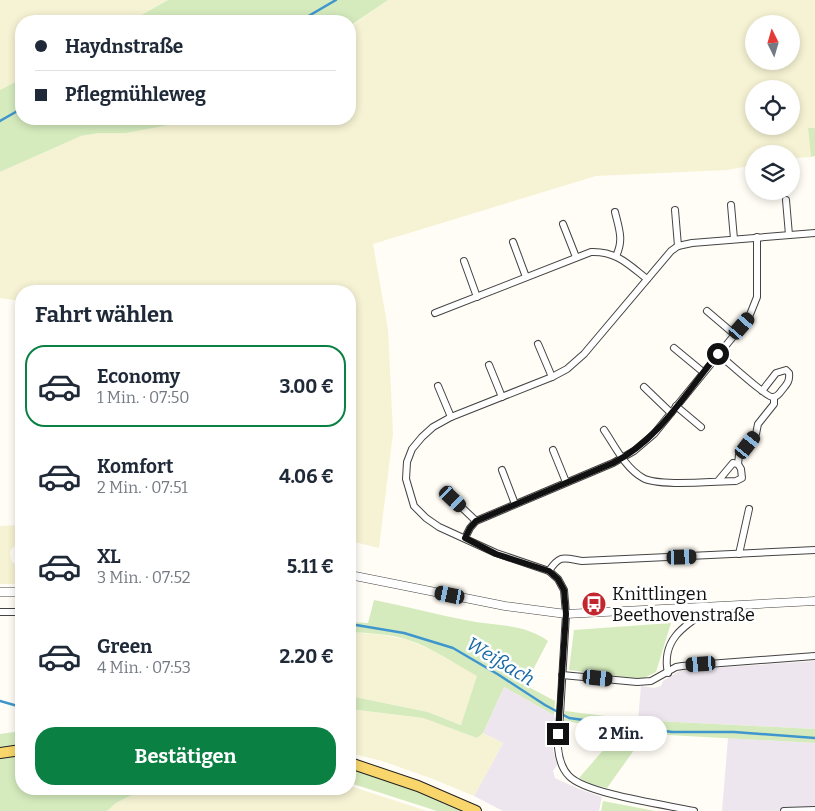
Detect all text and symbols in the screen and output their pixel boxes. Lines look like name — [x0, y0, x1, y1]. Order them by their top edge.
north arrow — [745, 15, 800, 70]
map controls — [745, 15, 800, 200]
text: Haydnstraße — [65, 35, 183, 58]
button: locate — [745, 80, 800, 135]
text: Pflegmühleweg — [65, 83, 206, 106]
button: layers — [745, 145, 800, 200]
text: Fahrt wählen — [35, 301, 173, 328]
car — [726, 310, 757, 342]
route start — [707, 343, 729, 365]
icon: car — [37, 364, 82, 409]
text: Economy — [97, 365, 180, 388]
text: 3.00 € — [279, 375, 334, 398]
text: 1 Min. · 07:50 — [97, 388, 190, 407]
car — [732, 429, 763, 461]
icon: car — [37, 454, 82, 499]
text: Komfort — [97, 455, 173, 478]
text: 4.06 € — [279, 465, 334, 488]
text: 2 Min. · 07:51 — [97, 478, 188, 497]
car — [436, 483, 469, 515]
icon: car — [37, 544, 82, 589]
text: XL — [97, 545, 121, 568]
car — [666, 549, 697, 565]
text: 5.11 € — [287, 555, 334, 578]
text: 3 Min. · 07:52 — [97, 568, 190, 587]
place label: Knittlingen Beethovenstraße — [612, 583, 755, 626]
car — [433, 585, 466, 605]
bus stop icon: Knittlingen Beethovenstraße — [581, 591, 607, 617]
water label: Weißach — [463, 632, 539, 691]
icon: car — [37, 634, 82, 679]
text: Green — [97, 635, 152, 658]
text: 2.20 € — [279, 645, 334, 668]
car — [685, 655, 716, 673]
text: 4 Min. · 07:53 — [97, 658, 191, 677]
car — [582, 669, 613, 687]
callout: 2 Min. — [576, 716, 668, 752]
route end — [547, 723, 569, 745]
text: 2 Min. — [598, 724, 644, 743]
button: Bestätigen — [35, 727, 336, 785]

